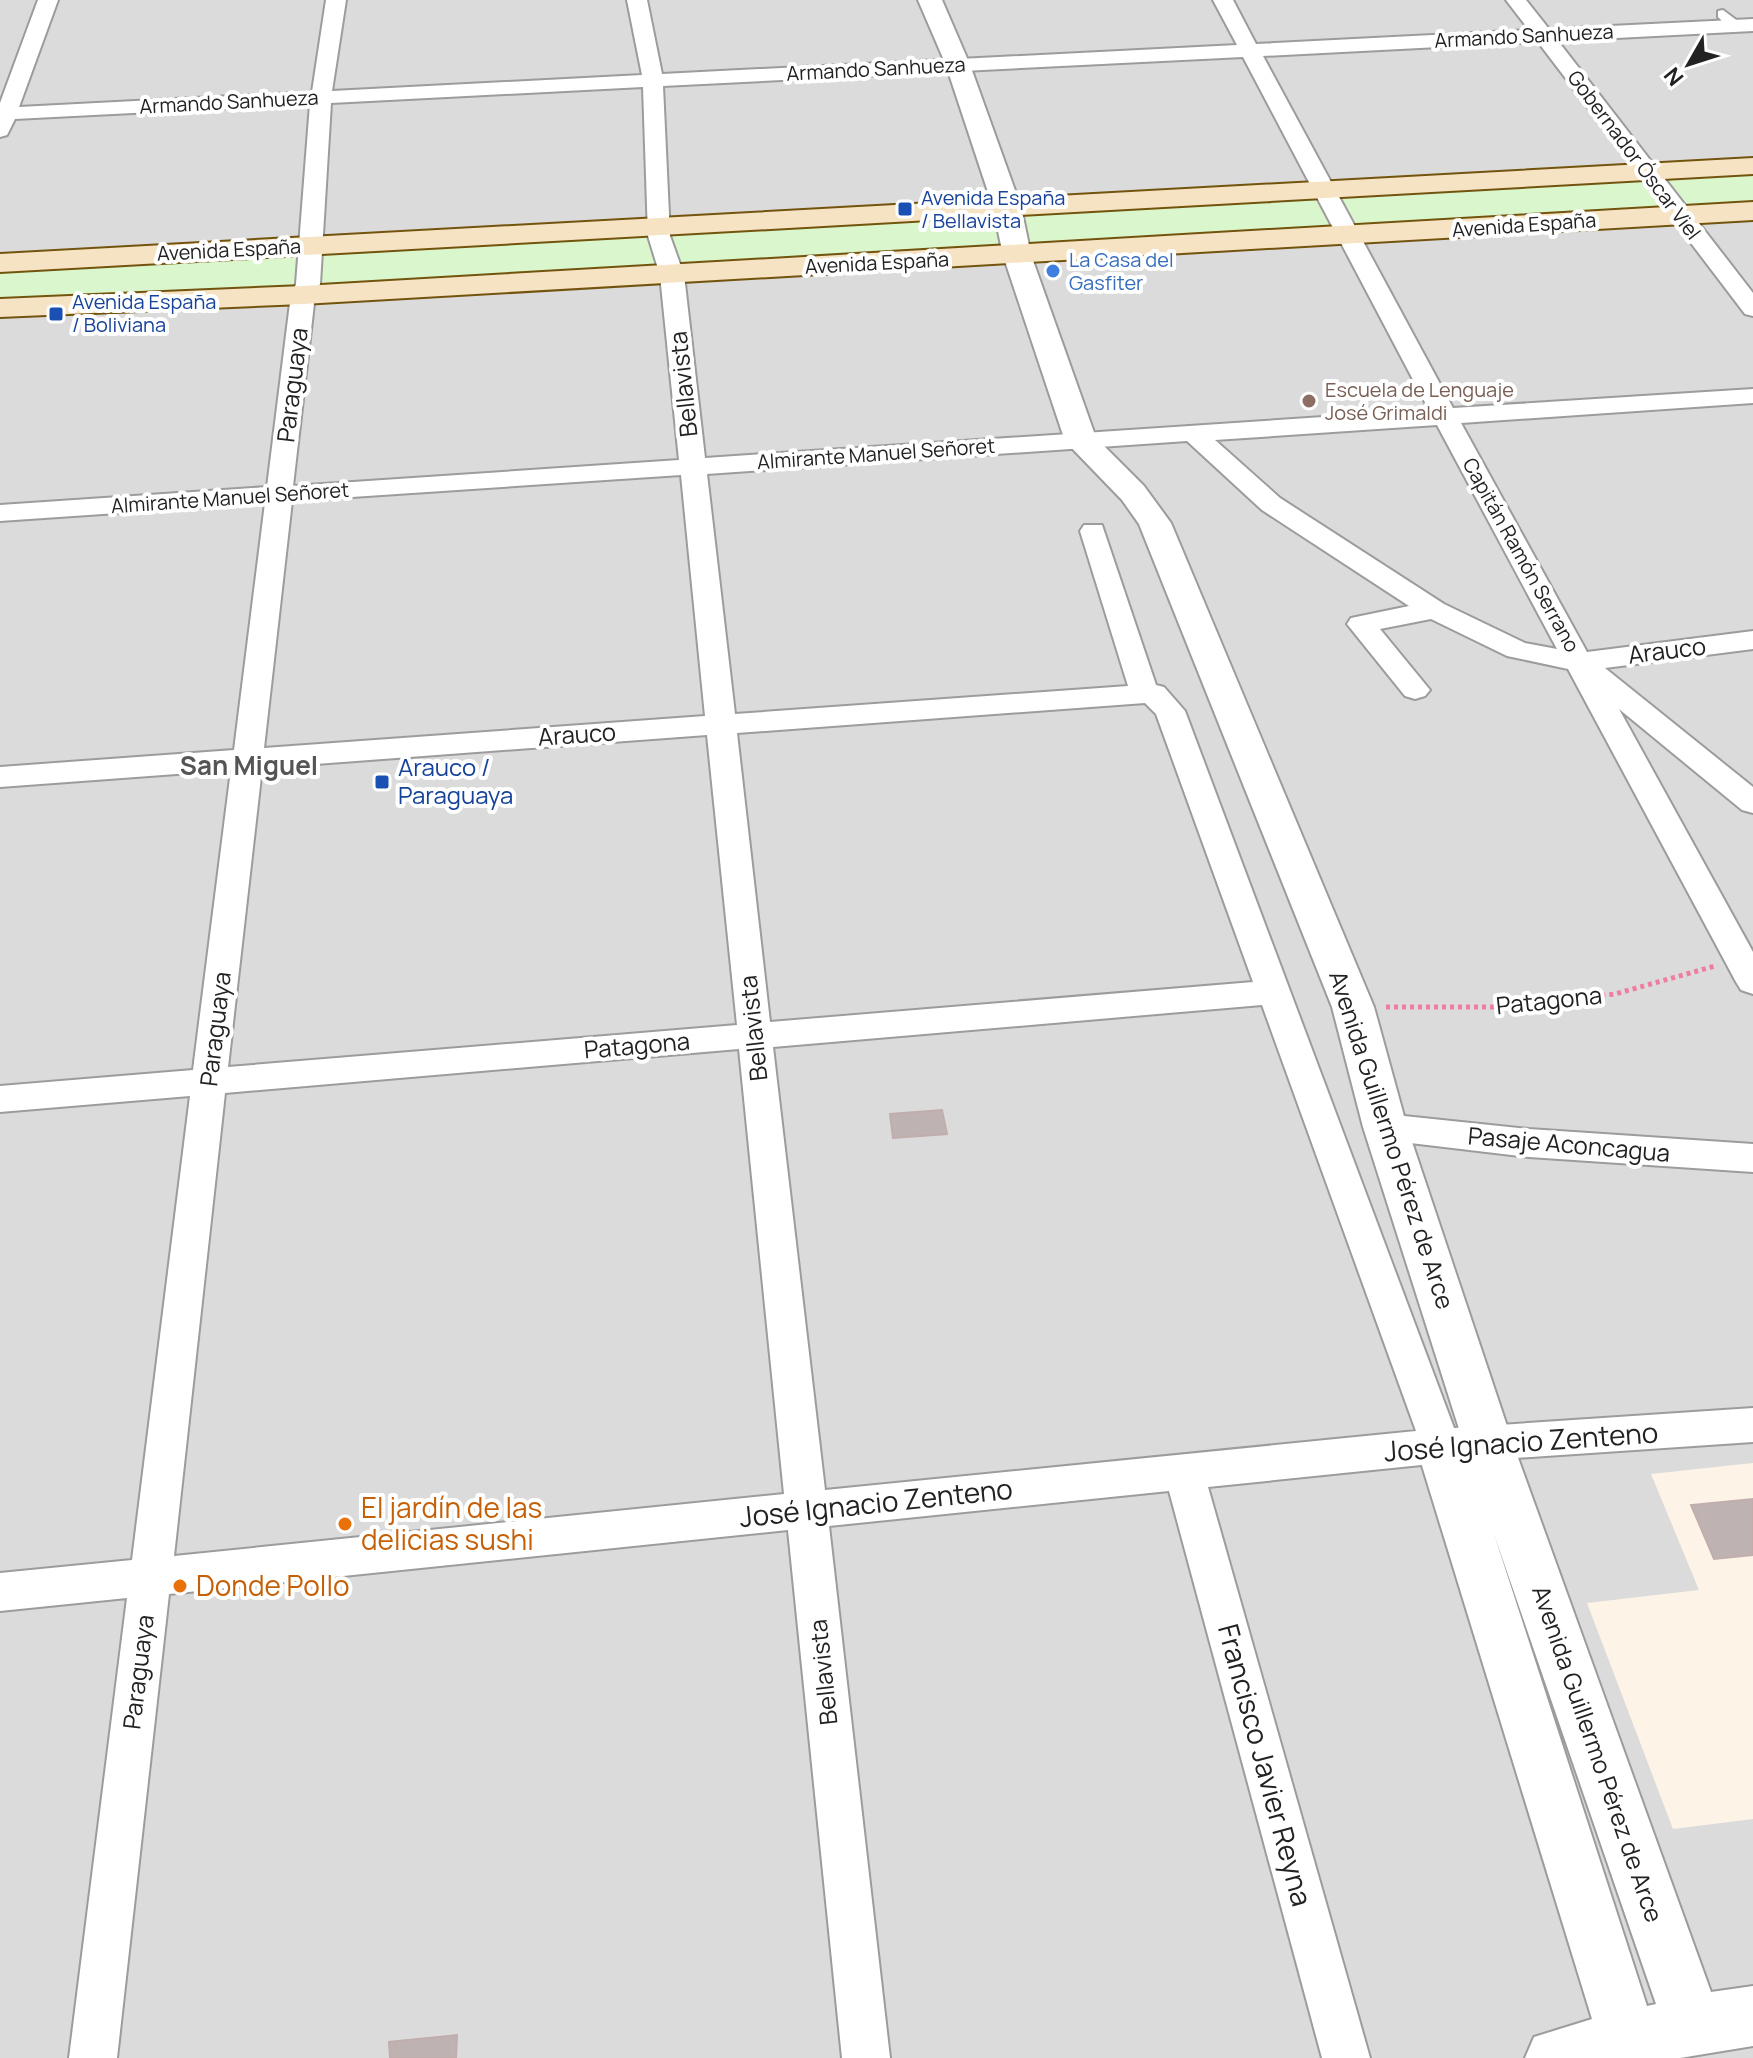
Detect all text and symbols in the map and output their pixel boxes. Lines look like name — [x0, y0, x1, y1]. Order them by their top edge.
street label: Armando Sanhueza — [1434, 17, 1614, 54]
north arrow — [1649, 24, 1729, 104]
street label: Armando Sanhueza — [786, 50, 966, 87]
text: N — [1657, 61, 1690, 92]
street label: Gobernador Óscar Viel — [1562, 64, 1707, 245]
street label: Armando Sanhueza — [139, 83, 319, 120]
place label: Avenida España / Bellavista — [921, 184, 1065, 234]
marker: Avenida España / Bellavista — [896, 200, 914, 218]
street label: Avenida España — [1451, 206, 1597, 243]
street label: Avenida España — [156, 232, 302, 267]
street label: Avenida España — [804, 245, 950, 280]
place label: La Casa del Gasfiter — [1069, 246, 1174, 296]
marker: La Casa del Gasfiter — [1044, 262, 1062, 280]
place label: Avenida España / Boliviana — [72, 288, 216, 338]
marker: Avenida España / Boliviana — [47, 305, 65, 323]
street label: Paraguaya — [268, 326, 315, 444]
street label: Bellavista — [661, 330, 704, 439]
place label: Escuela de Lenguaje José Grimaldi — [1325, 376, 1514, 426]
marker: Escuela de Lenguaje José Grimaldi — [1300, 392, 1318, 410]
street label: Almirante Manuel Señoret — [756, 432, 996, 475]
street label: Capitán Ramón Serrano — [1457, 453, 1586, 657]
street label: Almirante Manuel Señoret — [110, 476, 350, 519]
street label: Arauco — [1626, 628, 1708, 671]
street label: Arauco — [537, 714, 617, 753]
district label: San Miguel — [180, 747, 318, 783]
place label: Arauco / Paraguaya — [398, 750, 513, 811]
marker: Arauco / Paraguaya — [373, 773, 391, 791]
street label: Avenida Guillermo Pérez de Arce — [1322, 966, 1463, 1313]
street label: Paraguaya — [191, 970, 238, 1088]
street label: Bellavista — [731, 974, 774, 1083]
street label: Patagona — [1494, 978, 1603, 1021]
street label: Patagona — [583, 1023, 691, 1066]
street label: Pasaje Aconcagua — [1467, 1118, 1672, 1169]
street label: José Ignacio Zenteno — [1383, 1412, 1659, 1470]
street label: José Ignacio Zenteno — [737, 1469, 1014, 1535]
place label: El jardín de las delicias sushi — [361, 1488, 542, 1558]
marker: El jardín de las delicias sushi — [336, 1515, 354, 1533]
place label: Donde Pollo — [196, 1566, 349, 1604]
marker: Donde Pollo — [171, 1577, 189, 1595]
street label: Avenida Guillermo Pérez de Arce — [1525, 1581, 1672, 1926]
street label: Paraguaya — [114, 1613, 161, 1731]
street label: Bellavista — [801, 1618, 844, 1727]
street label: Francisco Javier Reyna — [1210, 1619, 1322, 1910]

